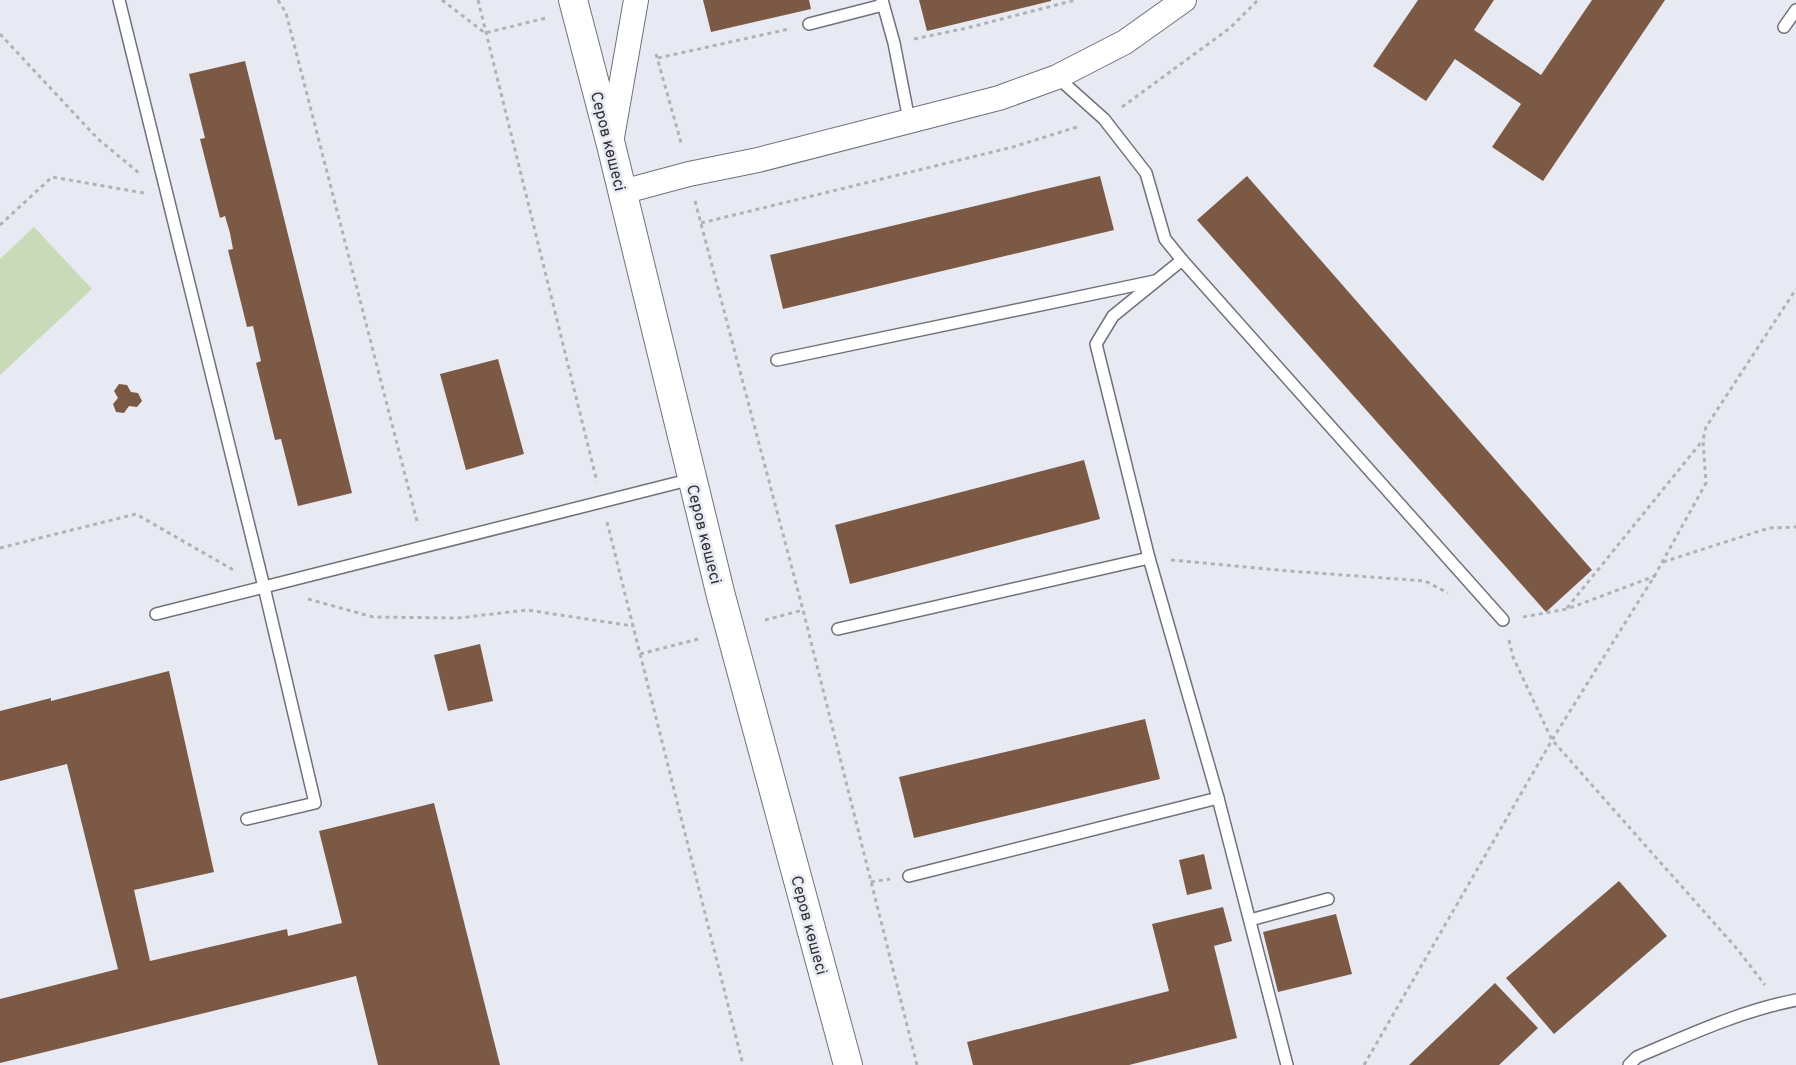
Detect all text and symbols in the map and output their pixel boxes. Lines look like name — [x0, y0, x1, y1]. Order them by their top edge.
street label: Серов көшесі — [585, 90, 629, 193]
street label: Серов көшесі — [681, 483, 725, 586]
street label: Серов көшесі — [785, 874, 831, 977]

